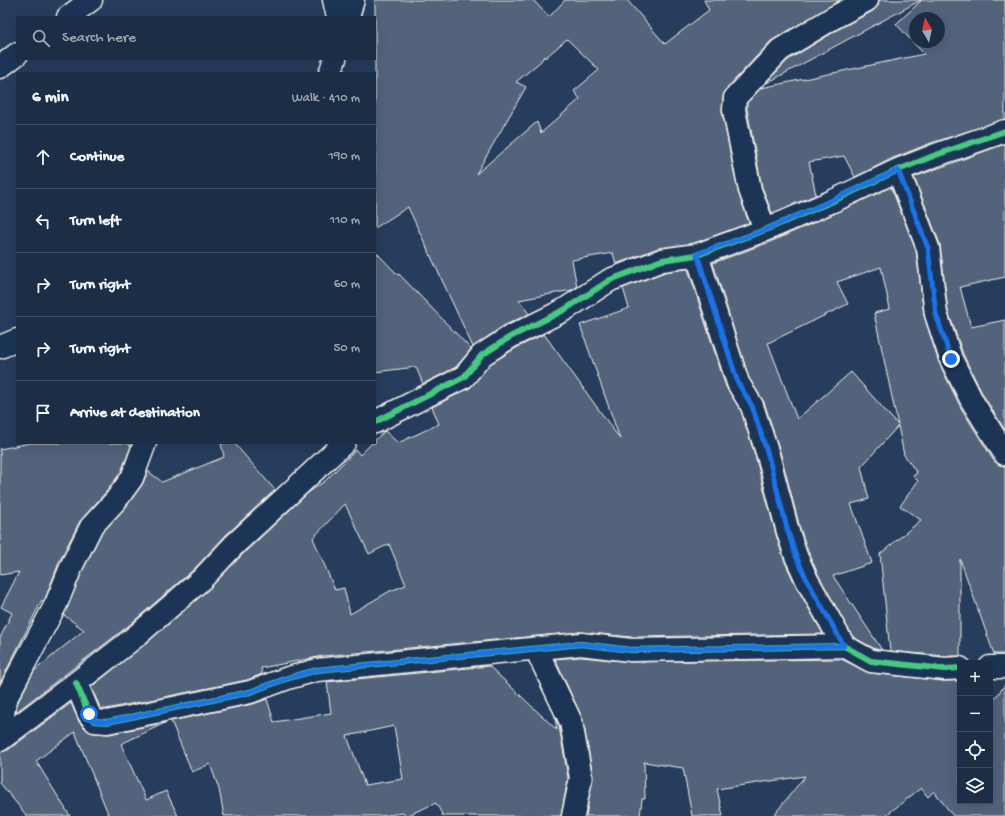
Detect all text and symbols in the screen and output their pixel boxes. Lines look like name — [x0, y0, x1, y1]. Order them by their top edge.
north arrow — [909, 12, 945, 48]
search box — [16, 16, 376, 60]
icon: search — [30, 27, 52, 49]
text: Search here — [62, 29, 136, 47]
text: 6 min — [32, 88, 68, 108]
text: Walk · 410 m — [292, 91, 360, 106]
icon: ahead — [32, 146, 54, 168]
text: Continue — [70, 148, 124, 166]
text: 190 m — [329, 149, 360, 164]
icon: left — [32, 210, 54, 232]
text: Turn left — [70, 212, 121, 230]
text: 110 m — [330, 213, 360, 228]
icon: right — [32, 274, 54, 296]
text: Turn right — [70, 276, 130, 294]
text: 60 m — [334, 277, 360, 292]
icon: right — [32, 338, 54, 360]
text: Turn right — [70, 340, 130, 358]
text: 50 m — [333, 341, 360, 356]
route end — [942, 350, 960, 368]
icon: arrive — [32, 402, 54, 424]
text: Arrive at destination — [70, 404, 200, 422]
map controls — [957, 660, 993, 804]
button: + — [957, 660, 993, 696]
button: − — [957, 696, 993, 732]
route start — [80, 705, 98, 723]
button: locate — [957, 732, 993, 768]
button: layers — [957, 768, 993, 804]

